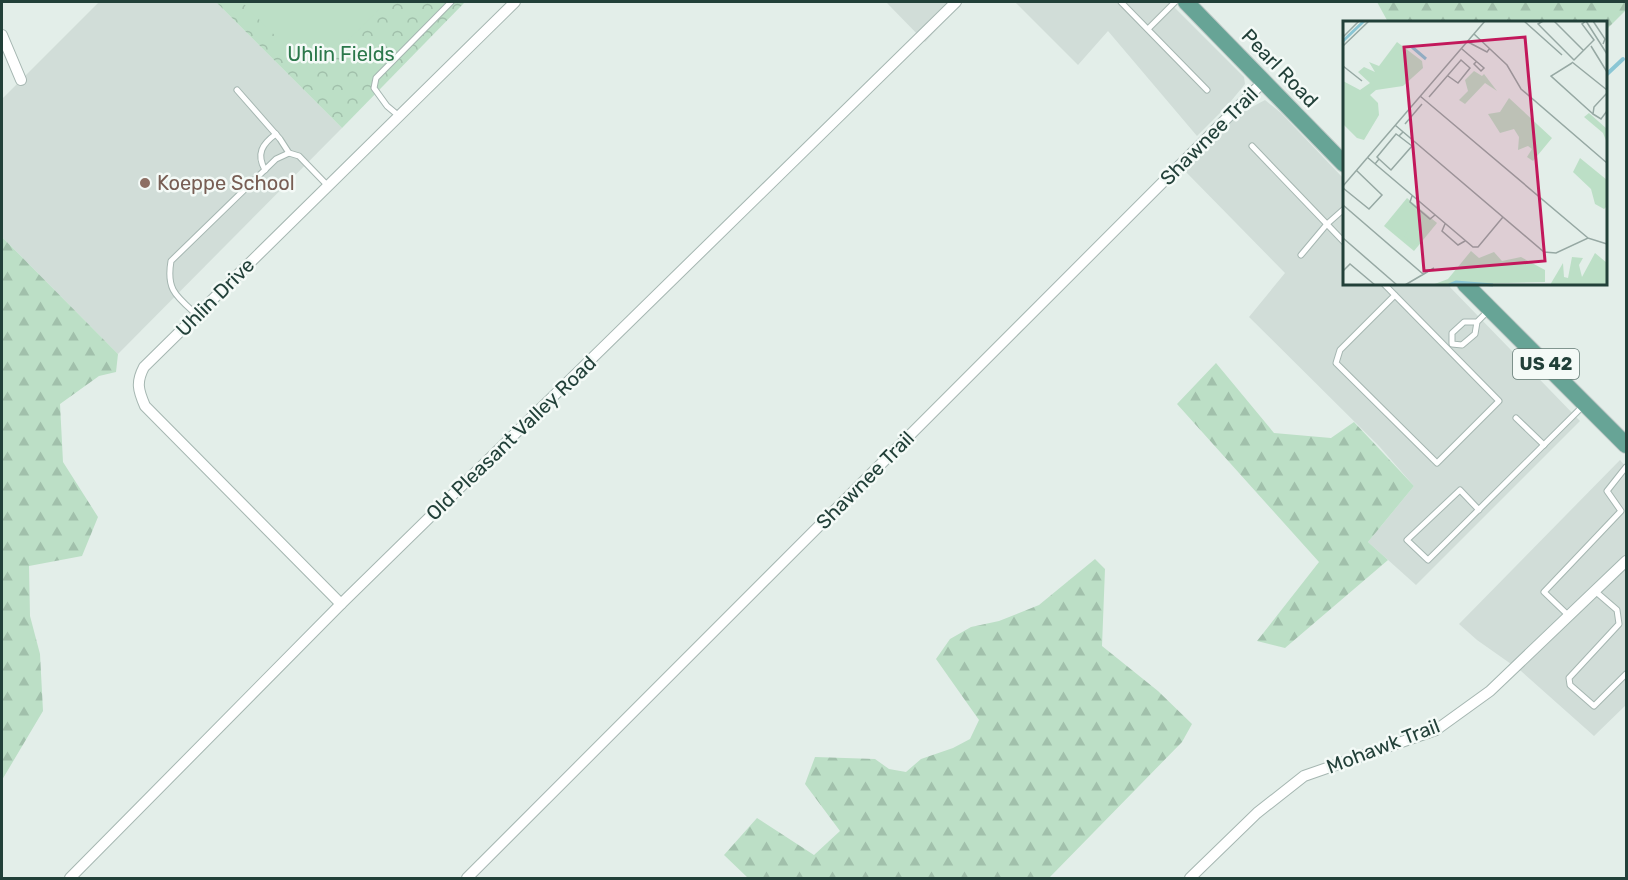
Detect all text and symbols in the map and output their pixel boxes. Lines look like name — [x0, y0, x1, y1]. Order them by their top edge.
inset map — [1343, 21, 1607, 285]
street label: Pearl Road — [1237, 24, 1323, 112]
park label: Uhlin Fields — [287, 42, 395, 66]
street label: Shawnee Trail — [1155, 82, 1263, 190]
place label: Koeppe School — [157, 171, 295, 195]
marker: Koeppe School — [138, 176, 152, 190]
street label: Uhlin Drive — [171, 253, 259, 341]
road number: US 42 — [1513, 349, 1579, 379]
street label: Old Pleasant Valley Road — [421, 351, 601, 525]
street label: Shawnee Trail — [811, 426, 919, 534]
street label: Mohawk Trail — [1323, 713, 1443, 779]

